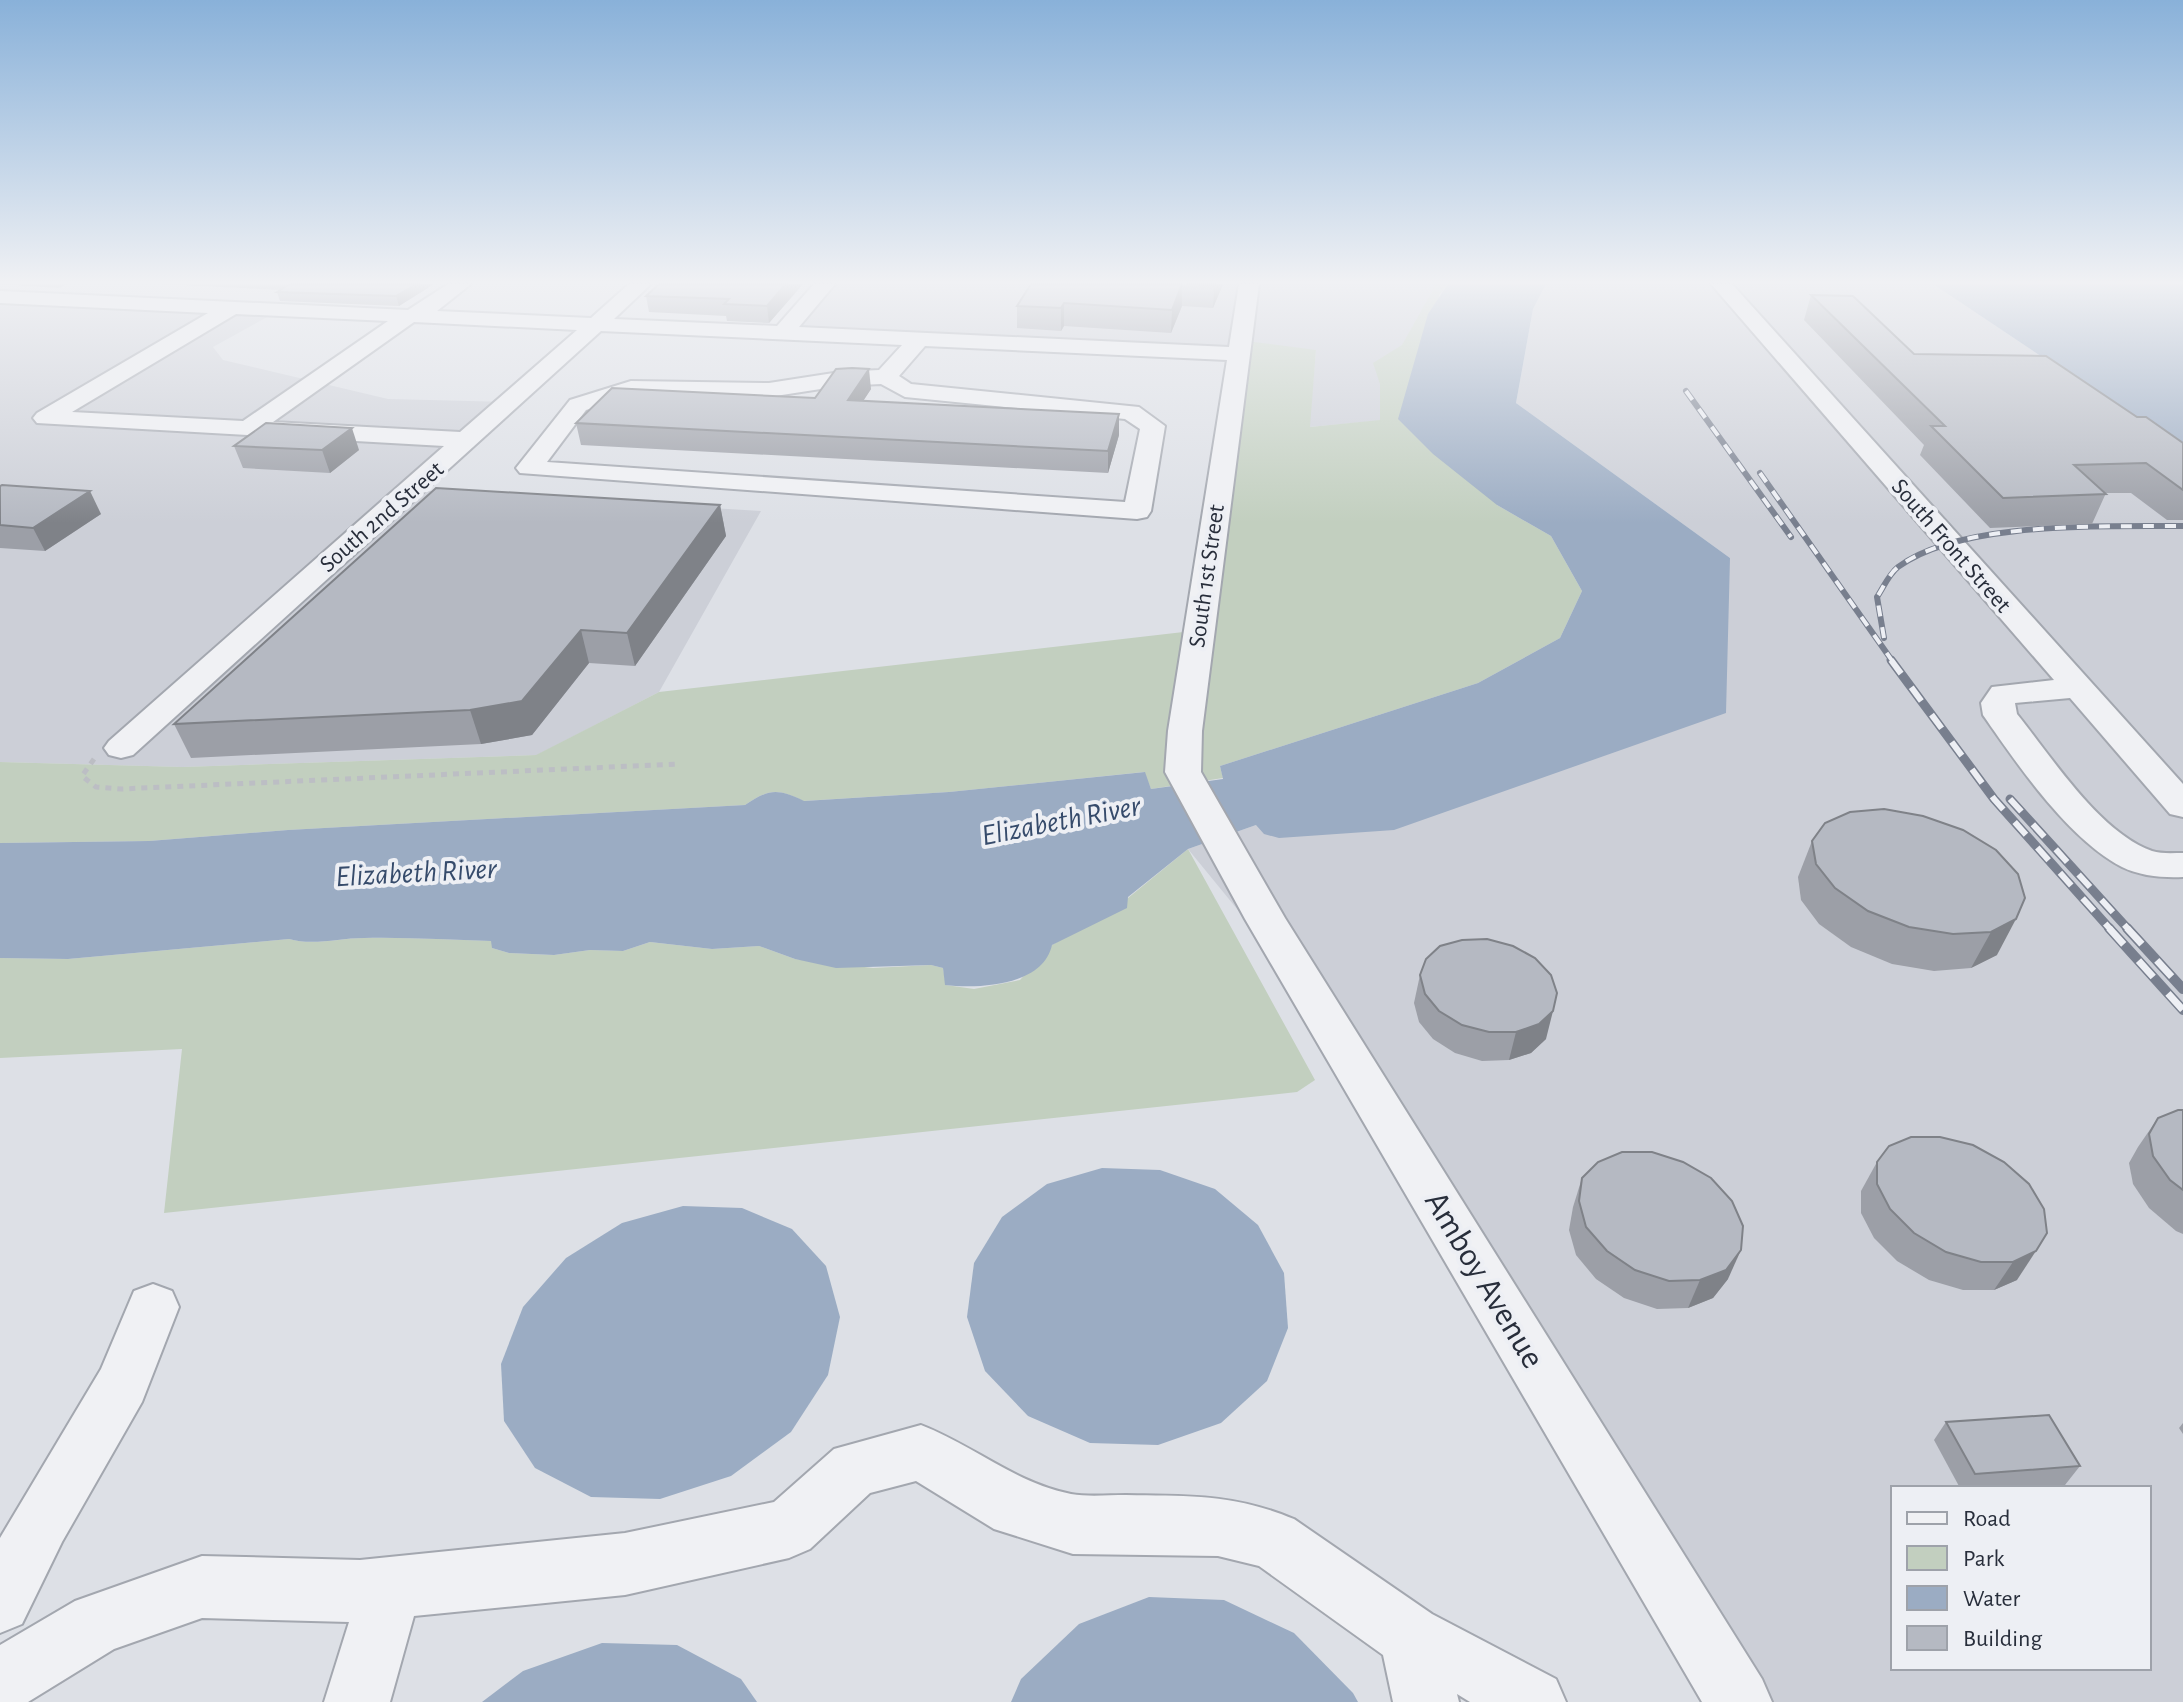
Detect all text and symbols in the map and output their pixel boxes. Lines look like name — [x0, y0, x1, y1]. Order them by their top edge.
street label: South 2nd Street — [316, 457, 449, 577]
street label: South Front Street — [1887, 475, 2015, 618]
street label: South 1st Street — [1185, 503, 1229, 649]
water label: Elizabeth River — [979, 791, 1144, 851]
water label: Elizabeth River — [335, 854, 499, 892]
street label: Amboy Avenue — [1418, 1186, 1550, 1374]
legend — [1891, 1486, 2151, 1670]
text: Road — [1963, 1507, 2011, 1531]
text: Park — [1963, 1547, 2004, 1571]
text: Water — [1963, 1587, 2021, 1611]
text: Building — [1963, 1627, 2042, 1651]

